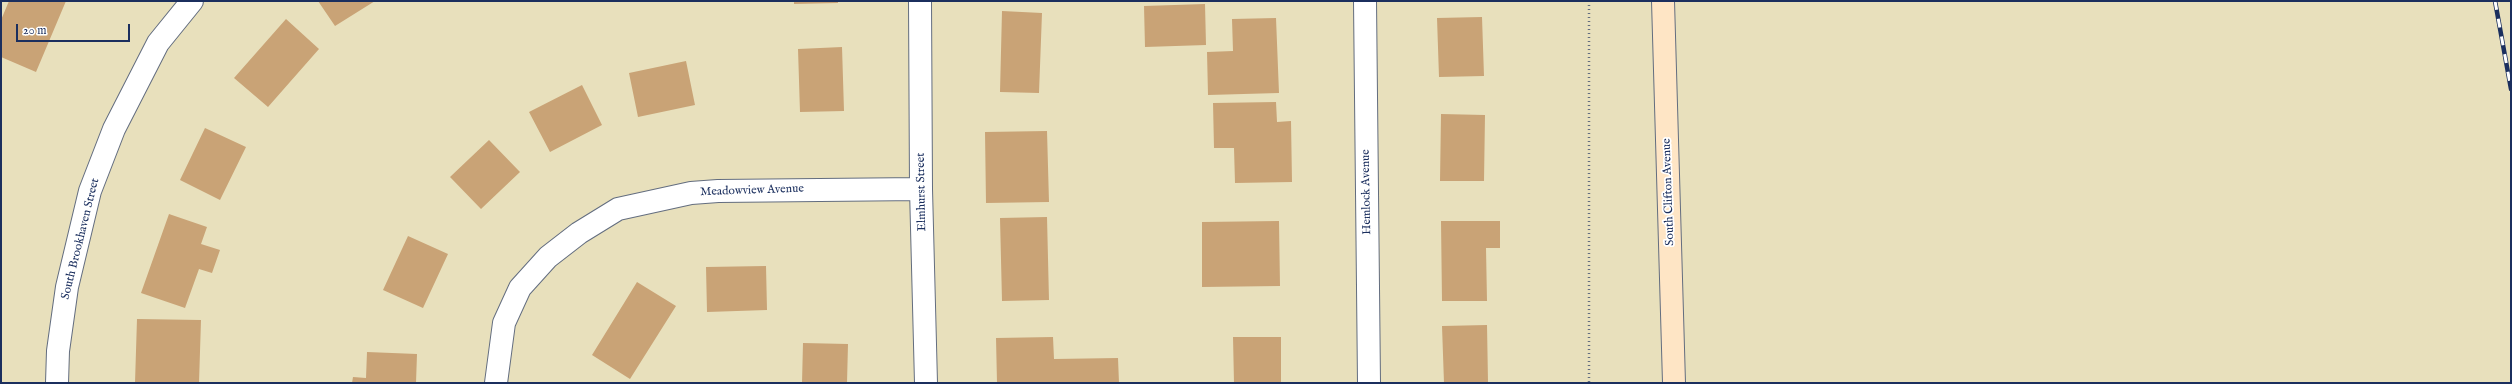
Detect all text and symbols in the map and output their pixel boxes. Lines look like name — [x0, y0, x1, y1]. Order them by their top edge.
scale bar — [18, 16, 132, 42]
text: 20 m — [23, 23, 46, 38]
street label: South Clifton Avenue — [1660, 138, 1678, 246]
street label: Hemlock Avenue — [1359, 149, 1375, 235]
street label: Elmhurst Street — [914, 153, 930, 231]
street label: South Brookhaven Street — [59, 177, 103, 301]
street label: Meadowview Avenue — [700, 182, 804, 200]

